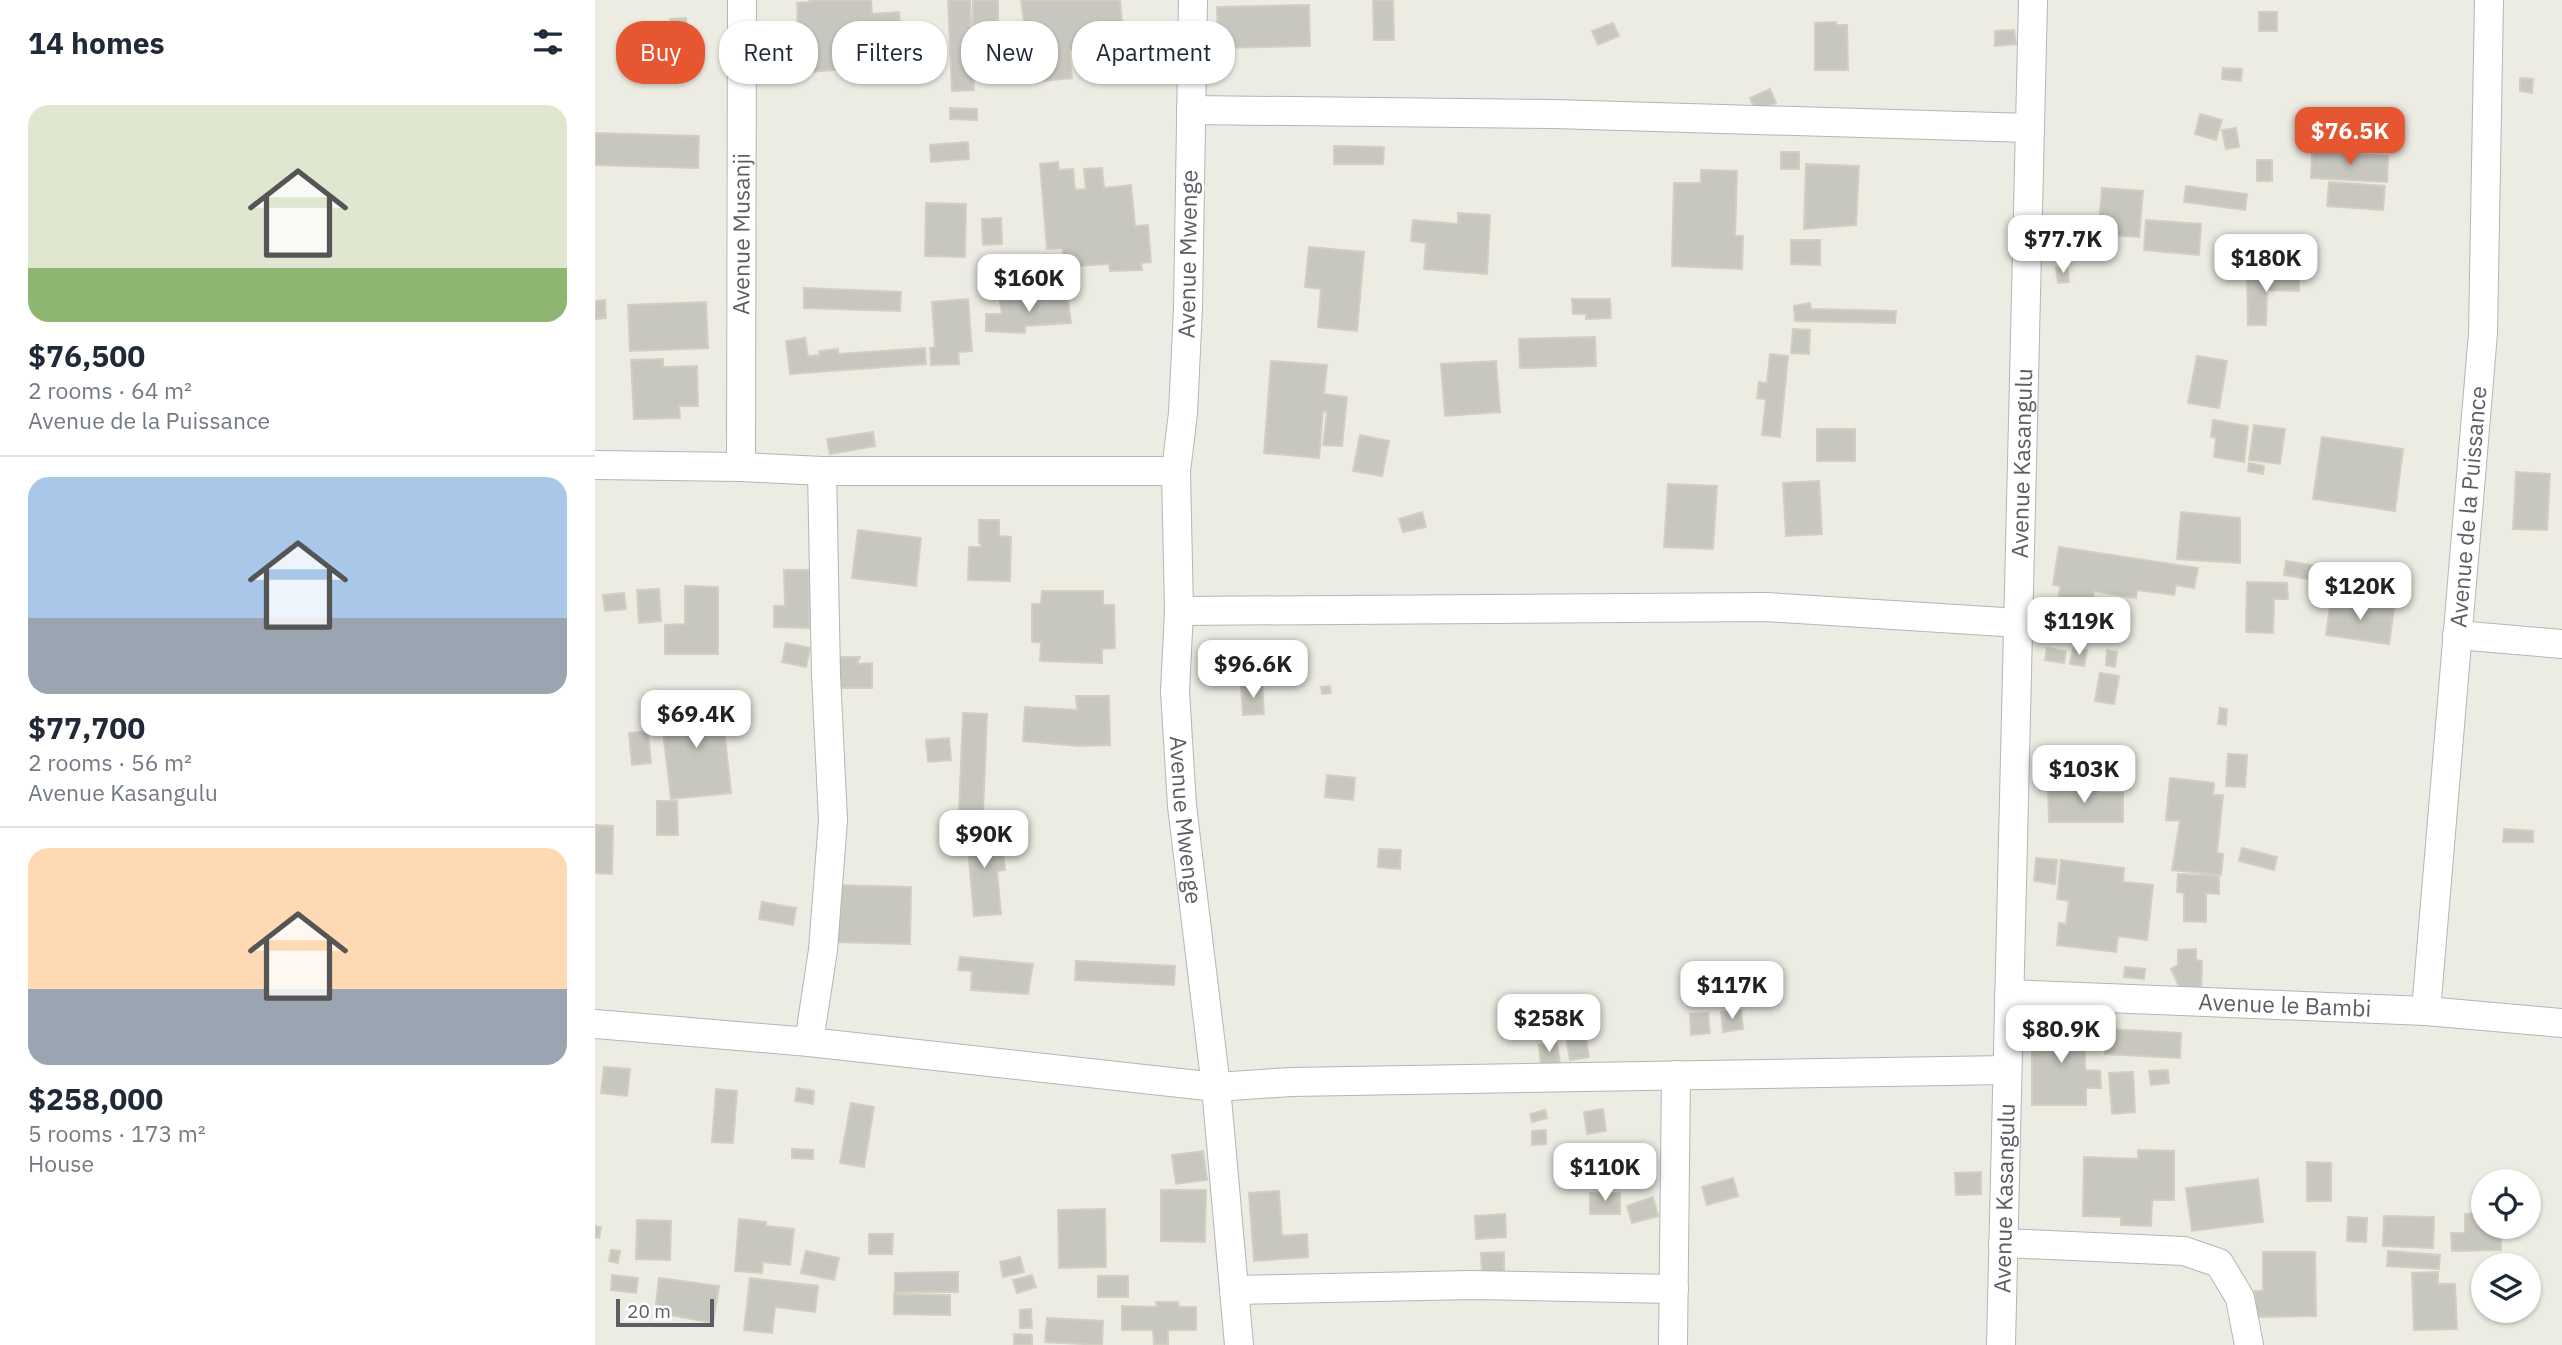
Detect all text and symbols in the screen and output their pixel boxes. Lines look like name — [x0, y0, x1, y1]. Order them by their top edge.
chip: Buy — [616, 21, 705, 84]
chip: Rent — [719, 21, 818, 84]
chip: Filters — [832, 21, 947, 84]
chip: New — [961, 21, 1058, 84]
chip: Apartment — [1072, 21, 1235, 84]
text: 14 homes — [28, 23, 165, 62]
icon: filters — [529, 23, 567, 61]
pin: $76.5K — [2293, 108, 2407, 167]
text: $76.5K — [2311, 115, 2389, 145]
icon: home — [235, 150, 361, 276]
street label: Avenue Musanji — [725, 153, 756, 315]
street label: Avenue Mwenge — [1171, 169, 1203, 339]
pin: $77.7K — [2006, 216, 2120, 275]
text: $77.7K — [2024, 223, 2102, 253]
pin: $180K — [2217, 234, 2315, 294]
text: $180K — [2230, 242, 2302, 272]
pin: $160K — [980, 254, 1078, 314]
text: $160K — [993, 262, 1065, 292]
text: $76,500 — [28, 336, 145, 375]
street label: Avenue Kasangulu — [2004, 368, 2038, 559]
text: 2 rooms · 64 m² — [28, 375, 192, 405]
street label: Avenue de la Puissance — [2442, 385, 2492, 629]
text: Avenue de la Puissance — [28, 405, 270, 435]
icon: home — [235, 522, 361, 648]
pin: $120K — [2311, 562, 2409, 622]
text: $120K — [2324, 570, 2396, 600]
pin: $119K — [2030, 598, 2128, 657]
text: $119K — [2043, 605, 2115, 635]
pin: $96.6K — [1196, 640, 1310, 700]
text: $96.6K — [1214, 648, 1292, 678]
pin: $69.4K — [639, 690, 753, 750]
text: $69.4K — [657, 698, 735, 728]
text: $77,700 — [28, 708, 145, 747]
street label: Avenue Mwenge — [1164, 735, 1210, 906]
pin: $103K — [2035, 746, 2133, 805]
text: 2 rooms · 56 m² — [28, 747, 192, 777]
text: $103K — [2048, 753, 2120, 783]
text: Avenue Kasangulu — [28, 777, 218, 807]
pin: $90K — [943, 810, 1025, 870]
text: $90K — [955, 818, 1013, 848]
icon: home — [235, 893, 361, 1019]
pin: $117K — [1683, 962, 1781, 1021]
text: $117K — [1696, 969, 1768, 999]
street label: Avenue le Bambi — [2198, 986, 2372, 1023]
pin: $258K — [1500, 995, 1598, 1054]
text: $258K — [1513, 1002, 1585, 1032]
pin: $80.9K — [2004, 1006, 2118, 1065]
text: $80.9K — [2022, 1013, 2100, 1043]
text: $258,000 — [28, 1079, 163, 1118]
street label: Avenue Kasangulu — [1986, 1103, 2021, 1293]
text: 5 rooms · 173 m² — [28, 1118, 206, 1148]
pin: $110K — [1556, 1144, 1654, 1203]
text: House — [28, 1148, 94, 1178]
text: $110K — [1569, 1151, 1641, 1181]
map controls — [2471, 1169, 2541, 1323]
button: locate — [2471, 1169, 2541, 1239]
button: layers — [2471, 1253, 2541, 1323]
scale bar — [616, 1296, 714, 1328]
text: 20 m — [627, 1299, 671, 1323]

